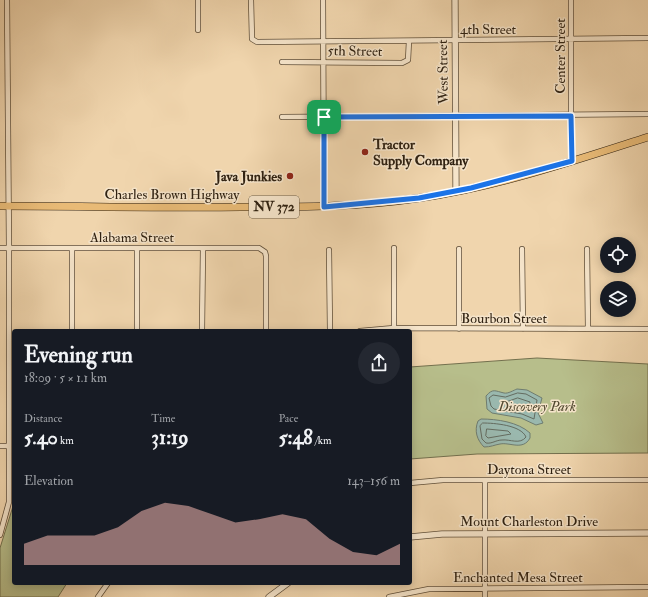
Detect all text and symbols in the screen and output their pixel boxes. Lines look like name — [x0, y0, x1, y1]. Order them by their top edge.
street label: Center Street — [552, 18, 569, 94]
street label: 4th Street — [460, 21, 517, 38]
street label: West Street — [434, 39, 452, 106]
street label: 5th Street — [327, 42, 383, 60]
pin — [307, 100, 341, 134]
icon: arrive — [313, 106, 335, 128]
place label: Tractor Supply Company — [372, 136, 469, 170]
marker: Tractor Supply Company — [360, 147, 370, 157]
place label: Java Junkies — [215, 168, 282, 186]
marker: Java Junkies — [285, 171, 295, 181]
street label: Charles Brown Highway — [105, 186, 240, 204]
road number: NV 372 — [249, 196, 299, 218]
street label: Alabama Street — [89, 229, 175, 246]
map controls — [600, 237, 636, 317]
button: locate — [600, 237, 636, 273]
button: layers — [600, 281, 636, 317]
street label: Bourbon Street — [461, 310, 547, 327]
text: Evening run — [24, 341, 133, 369]
button: share — [358, 342, 400, 384]
text: 18:09 · 5 × 1.1 km — [24, 370, 107, 386]
park label: Discovery Park — [497, 398, 576, 415]
text: Distance — [24, 412, 62, 425]
text: Time — [151, 412, 175, 425]
text: Pace — [279, 412, 298, 425]
text: 5.40 — [24, 425, 58, 450]
text: 31:19 — [151, 425, 188, 450]
text: 5:48 — [279, 425, 313, 450]
text: km — [58, 434, 74, 447]
text: /km — [313, 434, 332, 447]
street label: Daytona Street — [487, 461, 571, 479]
text: Elevation — [24, 473, 74, 489]
text: 143–156 m — [347, 473, 400, 489]
street label: Mount Charleston Drive — [460, 513, 598, 530]
street label: Enchanted Mesa Street — [453, 569, 583, 586]

